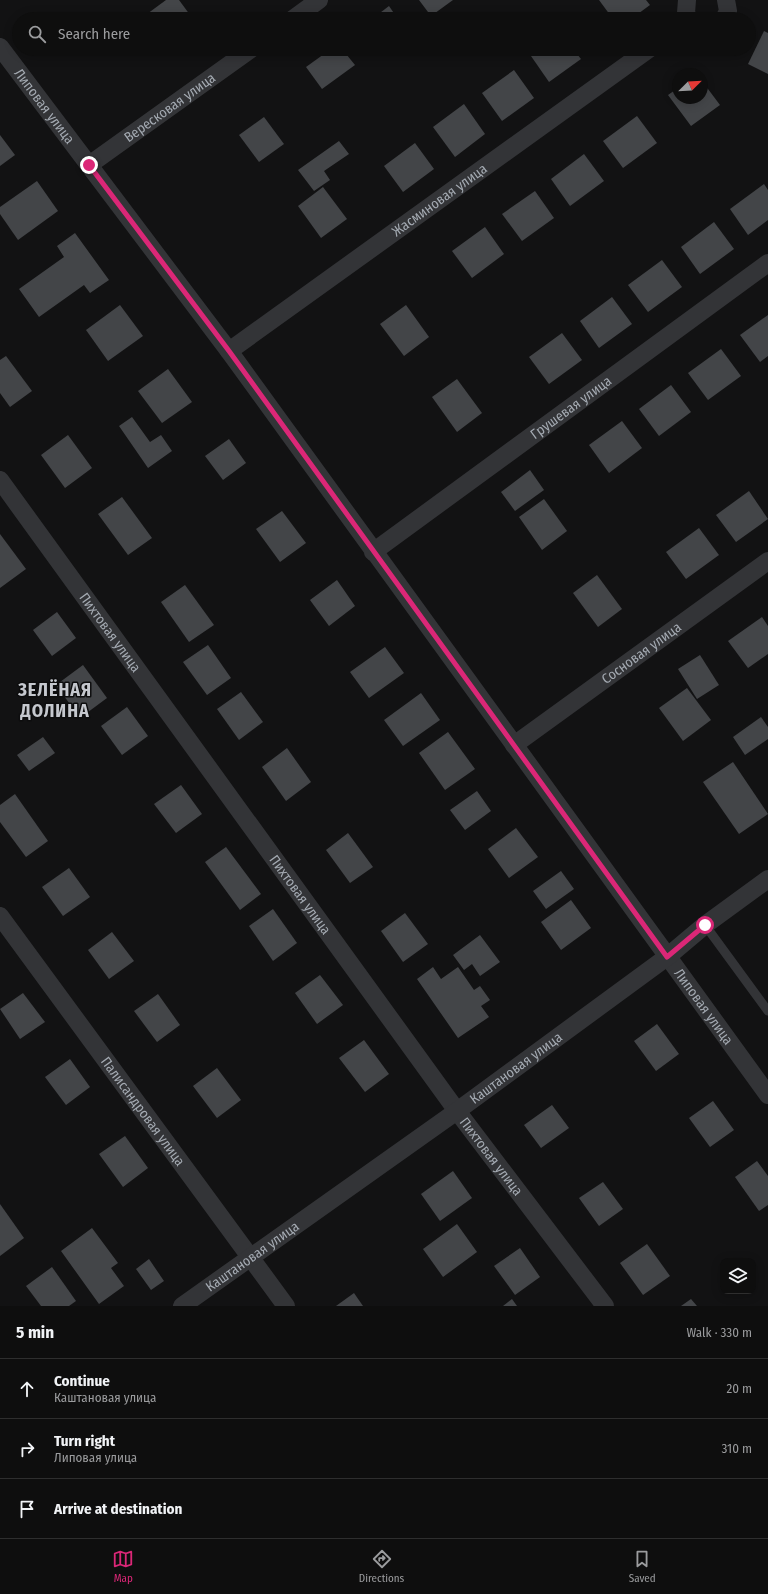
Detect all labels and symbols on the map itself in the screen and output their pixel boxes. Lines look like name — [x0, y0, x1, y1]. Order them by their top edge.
street label: Липовая улица — [11, 65, 78, 147]
north arrow — [672, 68, 708, 104]
street label: Вересковая улица — [121, 69, 218, 146]
route end — [80, 156, 98, 174]
street label: Жасминовая улица — [388, 160, 490, 240]
street label: Грушевая улица — [527, 372, 615, 443]
street label: Пихтовая улица — [76, 589, 145, 675]
street label: Сосновая улица — [598, 618, 684, 687]
district label: ЗЕЛЁНАЯ ДОЛИНА — [17, 679, 92, 722]
street label: Пихтовая улица — [266, 852, 335, 938]
route start — [696, 916, 714, 934]
street label: Липовая улица — [671, 965, 737, 1048]
street label: Каштановая улица — [466, 1028, 565, 1107]
street label: Палисандровая улица — [97, 1053, 189, 1169]
street label: Пихтовая улица — [456, 1114, 527, 1199]
street label: Каштановая улица — [202, 1217, 302, 1295]

